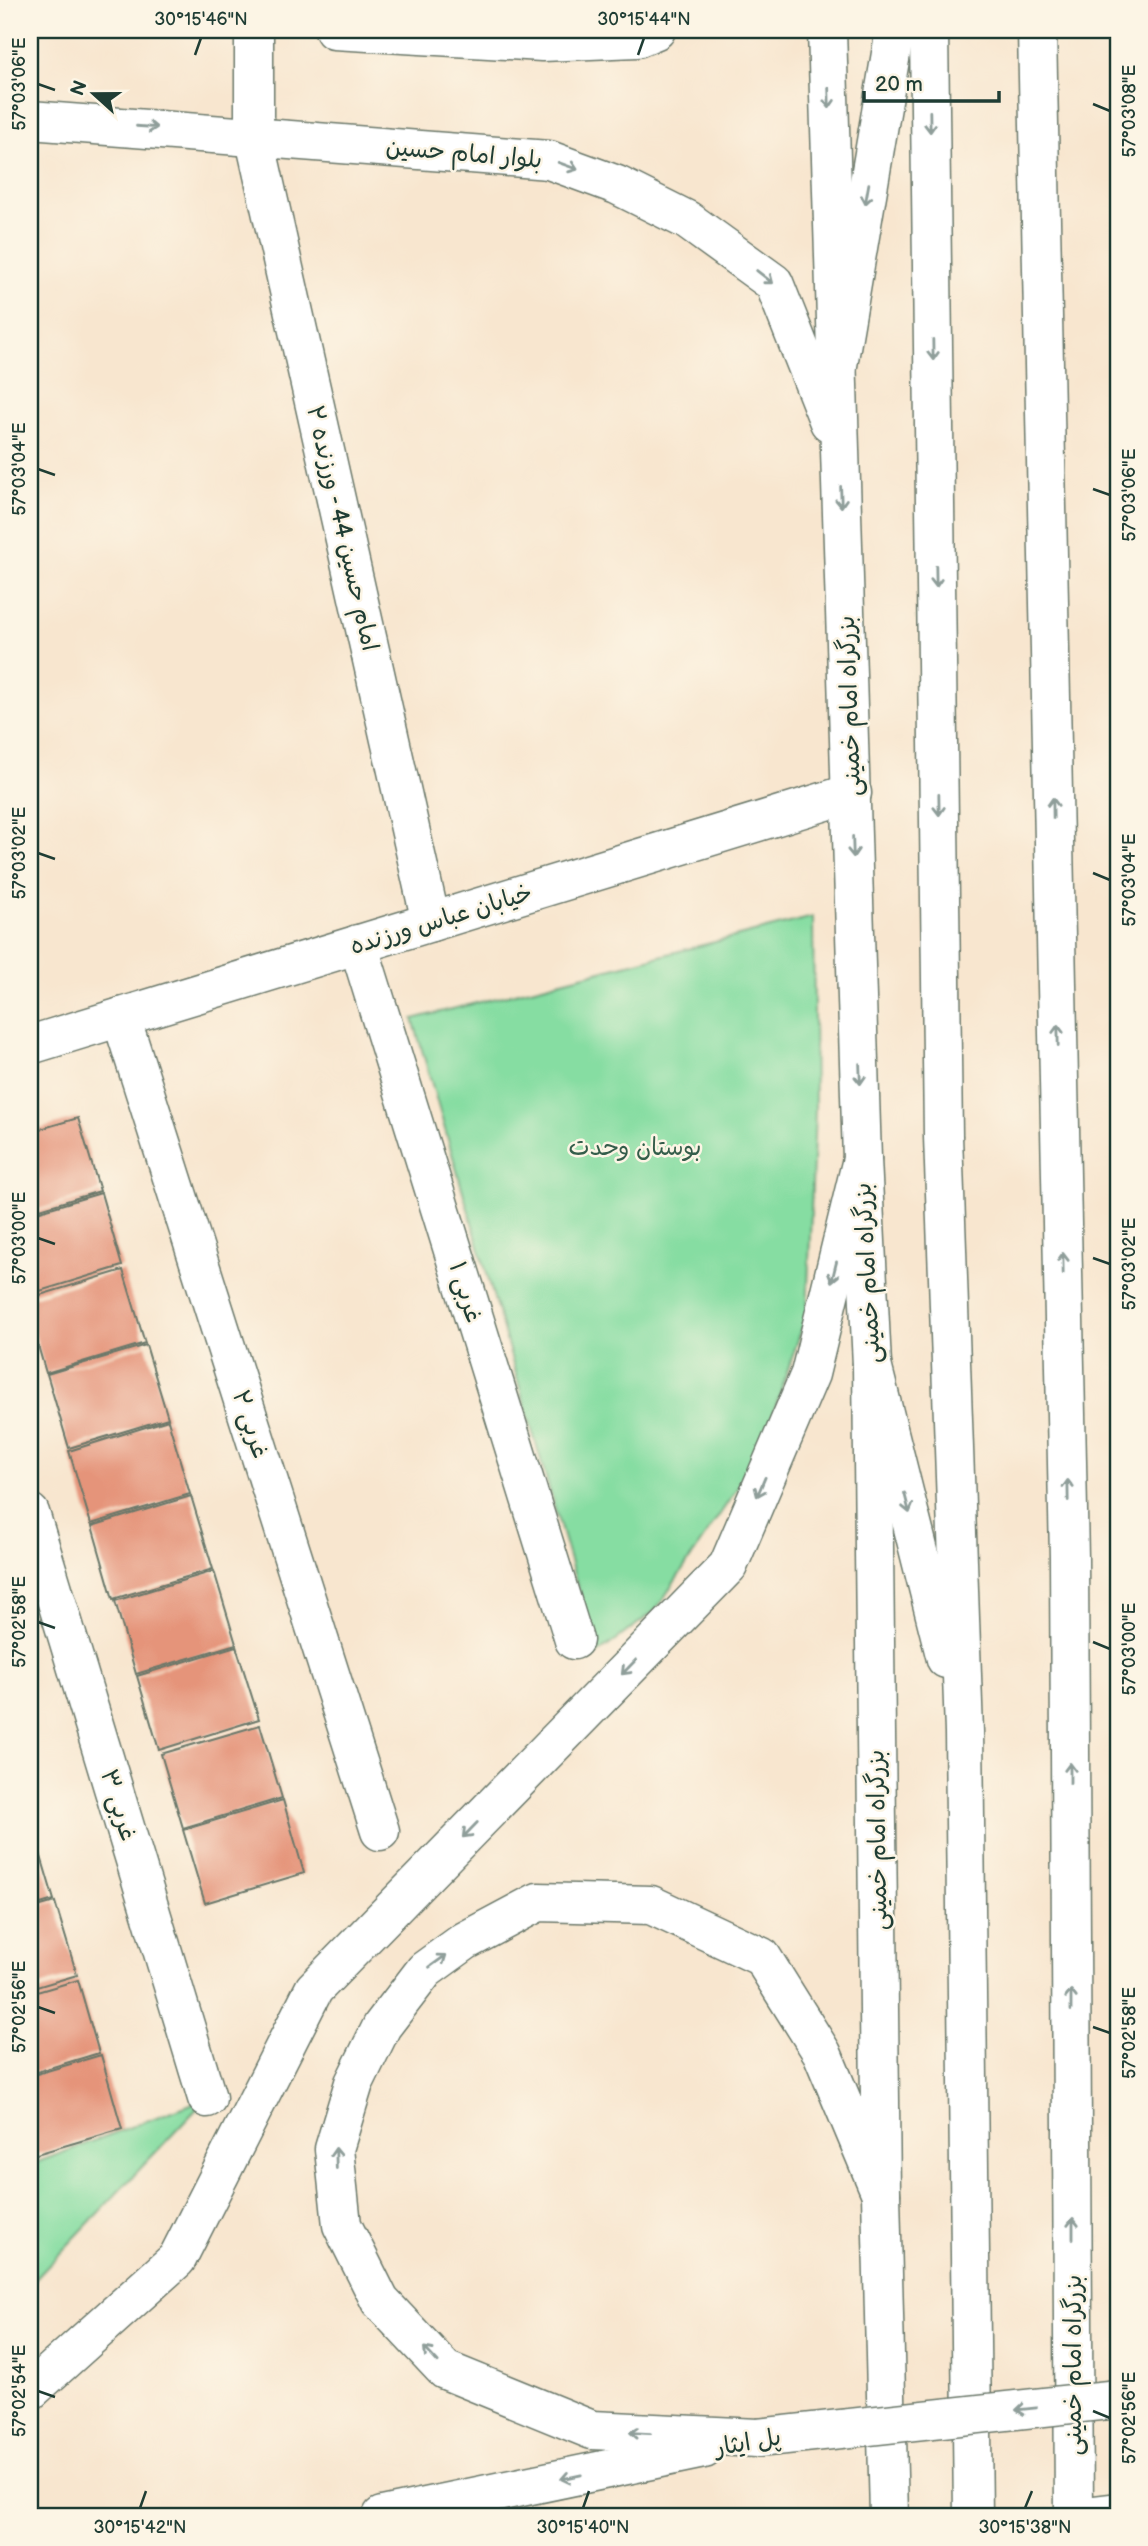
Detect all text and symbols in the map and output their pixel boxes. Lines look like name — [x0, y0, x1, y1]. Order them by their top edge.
text: 30°15'46"N — [154, 9, 248, 30]
text: 30°15'44"N — [597, 9, 691, 30]
text: 57°03'06"E — [9, 37, 30, 131]
north arrow — [60, 60, 130, 130]
scale bar — [864, 60, 999, 104]
text: 57°03'08"E — [1119, 64, 1140, 157]
text: 20 m — [875, 72, 923, 97]
text: N — [66, 78, 93, 99]
one-way arrow — [823, 86, 836, 109]
one-way arrow — [923, 111, 937, 134]
one-way arrow — [135, 121, 158, 134]
street label: بلوار امام حسین — [384, 132, 543, 178]
one-way arrow — [556, 161, 578, 174]
one-way arrow — [860, 182, 873, 205]
one-way arrow — [755, 269, 774, 284]
one-way arrow — [926, 338, 940, 361]
street label: امام حسین 44 - ورزنده ۲ — [297, 402, 385, 654]
text: 57°03'04"E — [9, 422, 30, 516]
text: 57°03'06"E — [1119, 448, 1140, 542]
one-way arrow — [835, 485, 848, 508]
one-way arrow — [929, 566, 943, 589]
street label: بزرگراه امام خمینی — [832, 615, 870, 797]
one-way arrow — [932, 793, 946, 816]
one-way arrow — [1047, 797, 1060, 820]
text: 57°03'02"E — [9, 806, 30, 899]
text: 57°03'04"E — [1119, 833, 1140, 927]
one-way arrow — [846, 835, 860, 858]
street label: خیابان عباس ورزنده — [346, 878, 536, 961]
one-way arrow — [1051, 1024, 1065, 1047]
one-way arrow — [853, 1062, 866, 1085]
park label: بوستان وحدت — [569, 1133, 701, 1162]
street label: بزرگراه امام خمینی — [848, 1182, 890, 1364]
text: 57°03'00"E — [9, 1191, 30, 1284]
text: 57°03'02"E — [1119, 1217, 1140, 1310]
one-way arrow — [1056, 1251, 1070, 1274]
street label: غربی ۱ — [443, 1258, 489, 1326]
one-way arrow — [827, 1261, 840, 1283]
street label: غربی ۲ — [226, 1386, 275, 1462]
one-way arrow — [754, 1476, 767, 1497]
one-way arrow — [1061, 1479, 1074, 1502]
one-way arrow — [901, 1491, 914, 1514]
text: 57°02'58"E — [9, 1576, 30, 1668]
text: 57°03'00"E — [1119, 1602, 1140, 1695]
one-way arrow — [620, 1659, 637, 1676]
street label: بزرگراه امام خمینی — [861, 1749, 897, 1931]
one-way arrow — [1063, 1761, 1077, 1784]
street label: غربی ۳ — [94, 1766, 143, 1844]
one-way arrow — [461, 1821, 478, 1838]
one-way arrow — [428, 1953, 447, 1968]
text: 57°02'56"E — [9, 1961, 30, 2053]
text: 57°02'58"E — [1119, 1987, 1140, 2079]
one-way arrow — [1064, 1989, 1078, 2012]
one-way arrow — [329, 2146, 342, 2169]
one-way arrow — [1066, 2216, 1079, 2239]
street label: بزرگراه امام خمینی — [1059, 2275, 1091, 2455]
text: 57°02'54"E — [9, 2345, 30, 2437]
one-way arrow — [423, 2347, 440, 2364]
text: 57°02'56"E — [1119, 2372, 1140, 2464]
one-way arrow — [1015, 2403, 1038, 2416]
street label: پل ایثار — [711, 2422, 783, 2463]
one-way arrow — [629, 2426, 652, 2439]
one-way arrow — [560, 2471, 583, 2485]
text: 30°15'42"N — [93, 2517, 187, 2538]
text: 30°15'40"N — [536, 2517, 630, 2538]
text: 30°15'38"N — [978, 2517, 1072, 2538]

